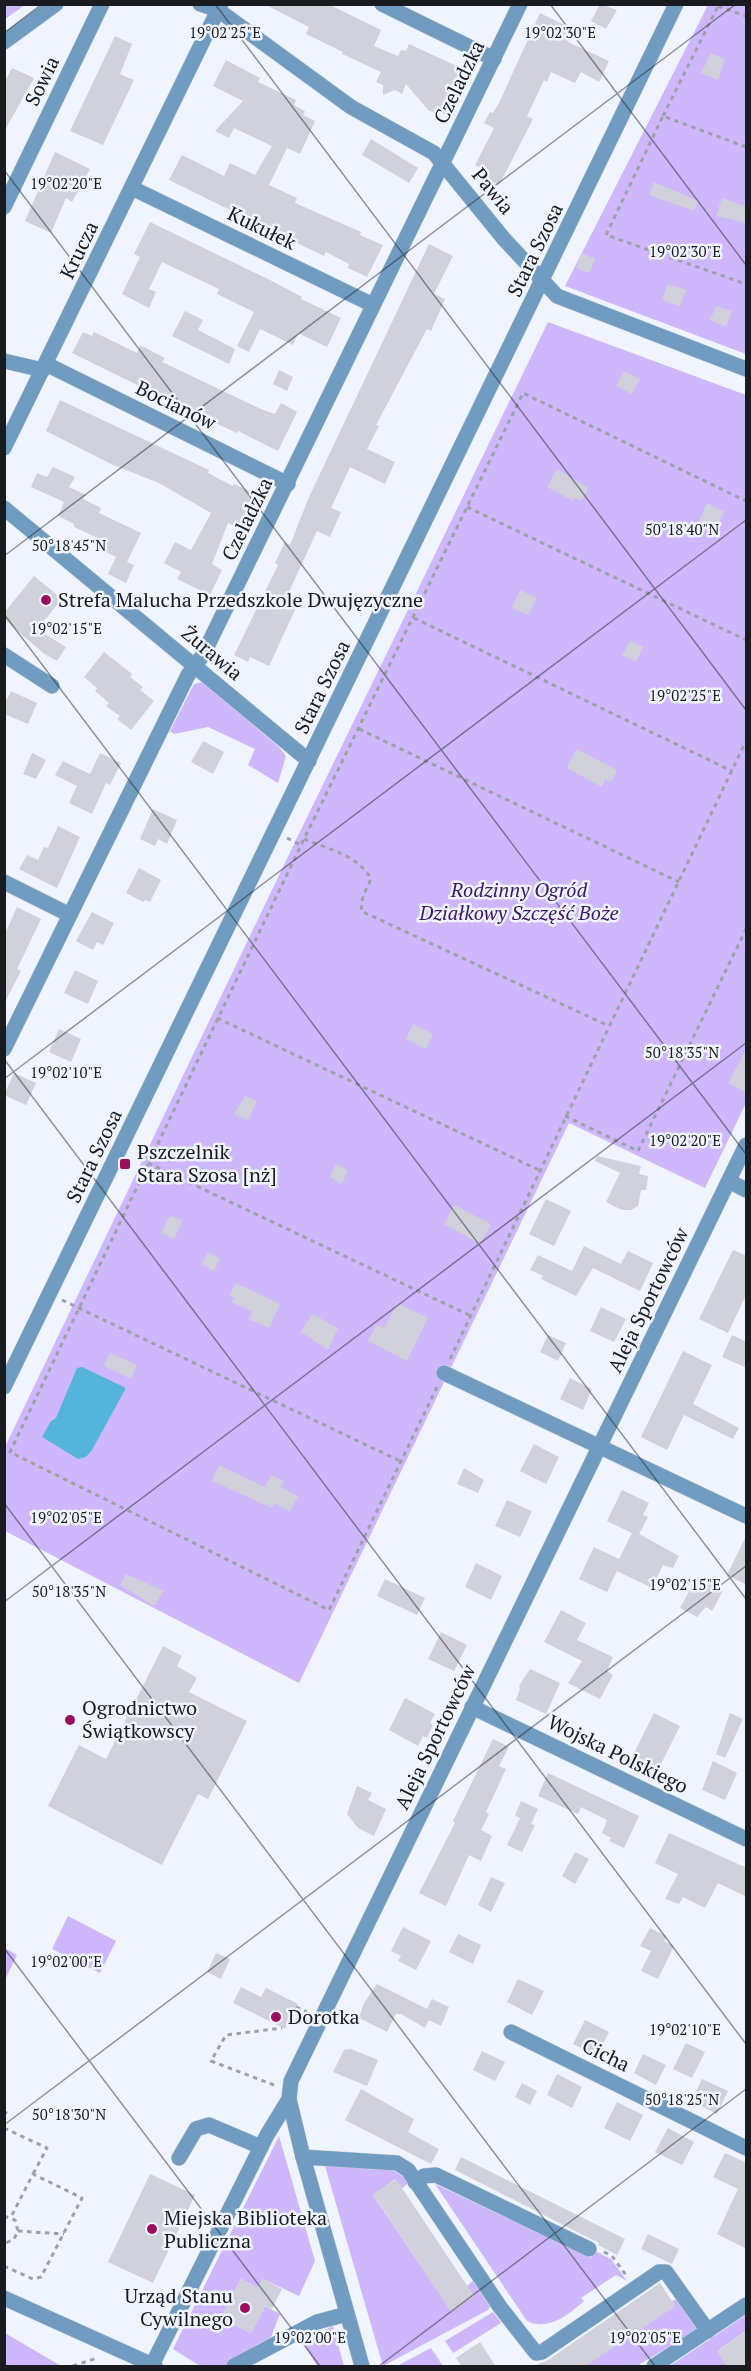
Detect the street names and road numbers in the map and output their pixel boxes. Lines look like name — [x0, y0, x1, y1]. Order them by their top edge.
street label: Czeladzka — [427, 36, 490, 128]
street label: Sowia — [18, 51, 65, 110]
street label: Pawia — [466, 162, 520, 220]
street label: Stara Szosa — [500, 198, 569, 301]
street label: Kukułek — [223, 199, 302, 256]
street label: Krucza — [53, 216, 104, 283]
street label: Bocianów — [132, 374, 221, 436]
street label: Czeladzka — [215, 473, 278, 565]
street label: Żurawia — [176, 619, 249, 686]
street label: Stara Szosa — [287, 635, 356, 738]
street label: Stara Szosa — [59, 1104, 128, 1207]
street label: Aleja Sportowców — [601, 1222, 695, 1377]
street label: Aleja Sportowców — [388, 1659, 482, 1814]
street label: Wojska Polskiego — [543, 1708, 693, 1799]
street label: Cicha — [578, 2031, 635, 2078]

